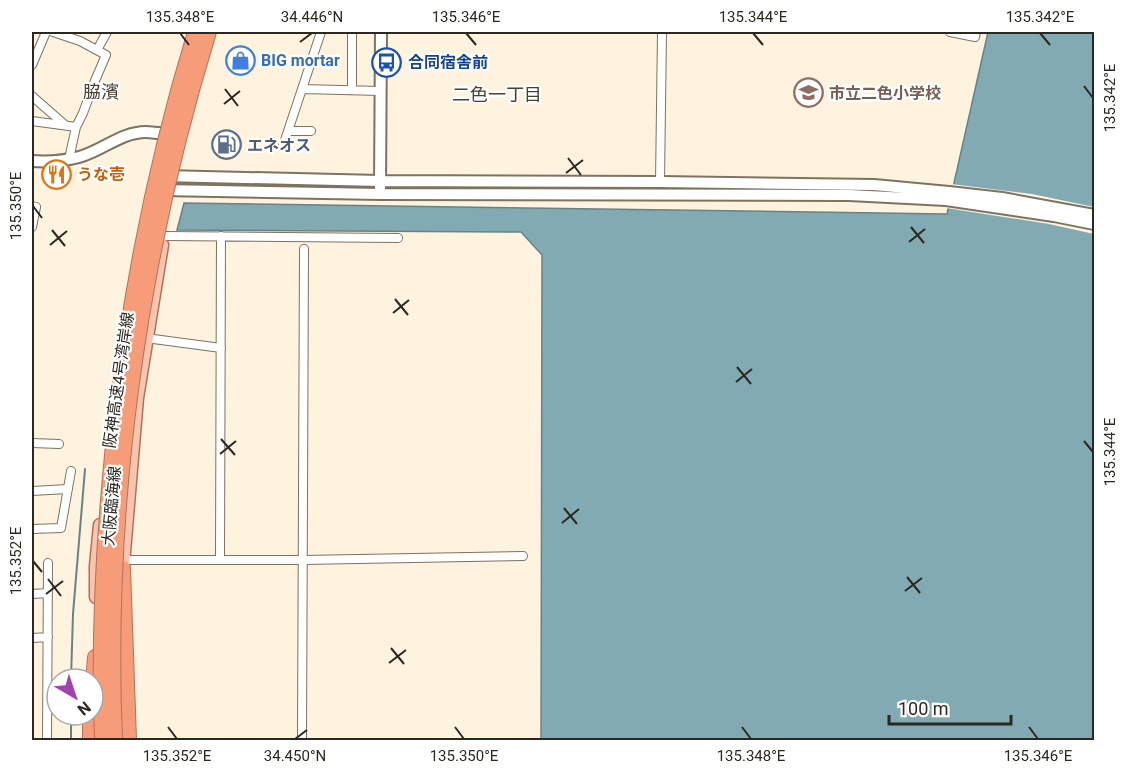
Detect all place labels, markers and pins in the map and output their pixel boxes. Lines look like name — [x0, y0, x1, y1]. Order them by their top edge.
shop icon: BIG mortar — [224, 44, 256, 76]
bus stop icon: 合同宿舎前 — [371, 46, 403, 78]
place label: BIG mortar — [261, 51, 340, 70]
place label: 合同宿舎前 — [408, 53, 488, 72]
school or university icon: 市立二色小学校 — [792, 77, 824, 109]
place label: 市立二色小学校 — [829, 84, 941, 103]
fuel station icon: エネオス — [210, 129, 242, 161]
place label: エネオス — [247, 136, 311, 155]
restaurant icon: うな壱 — [40, 158, 72, 190]
place label: うな壱 — [77, 165, 125, 184]

